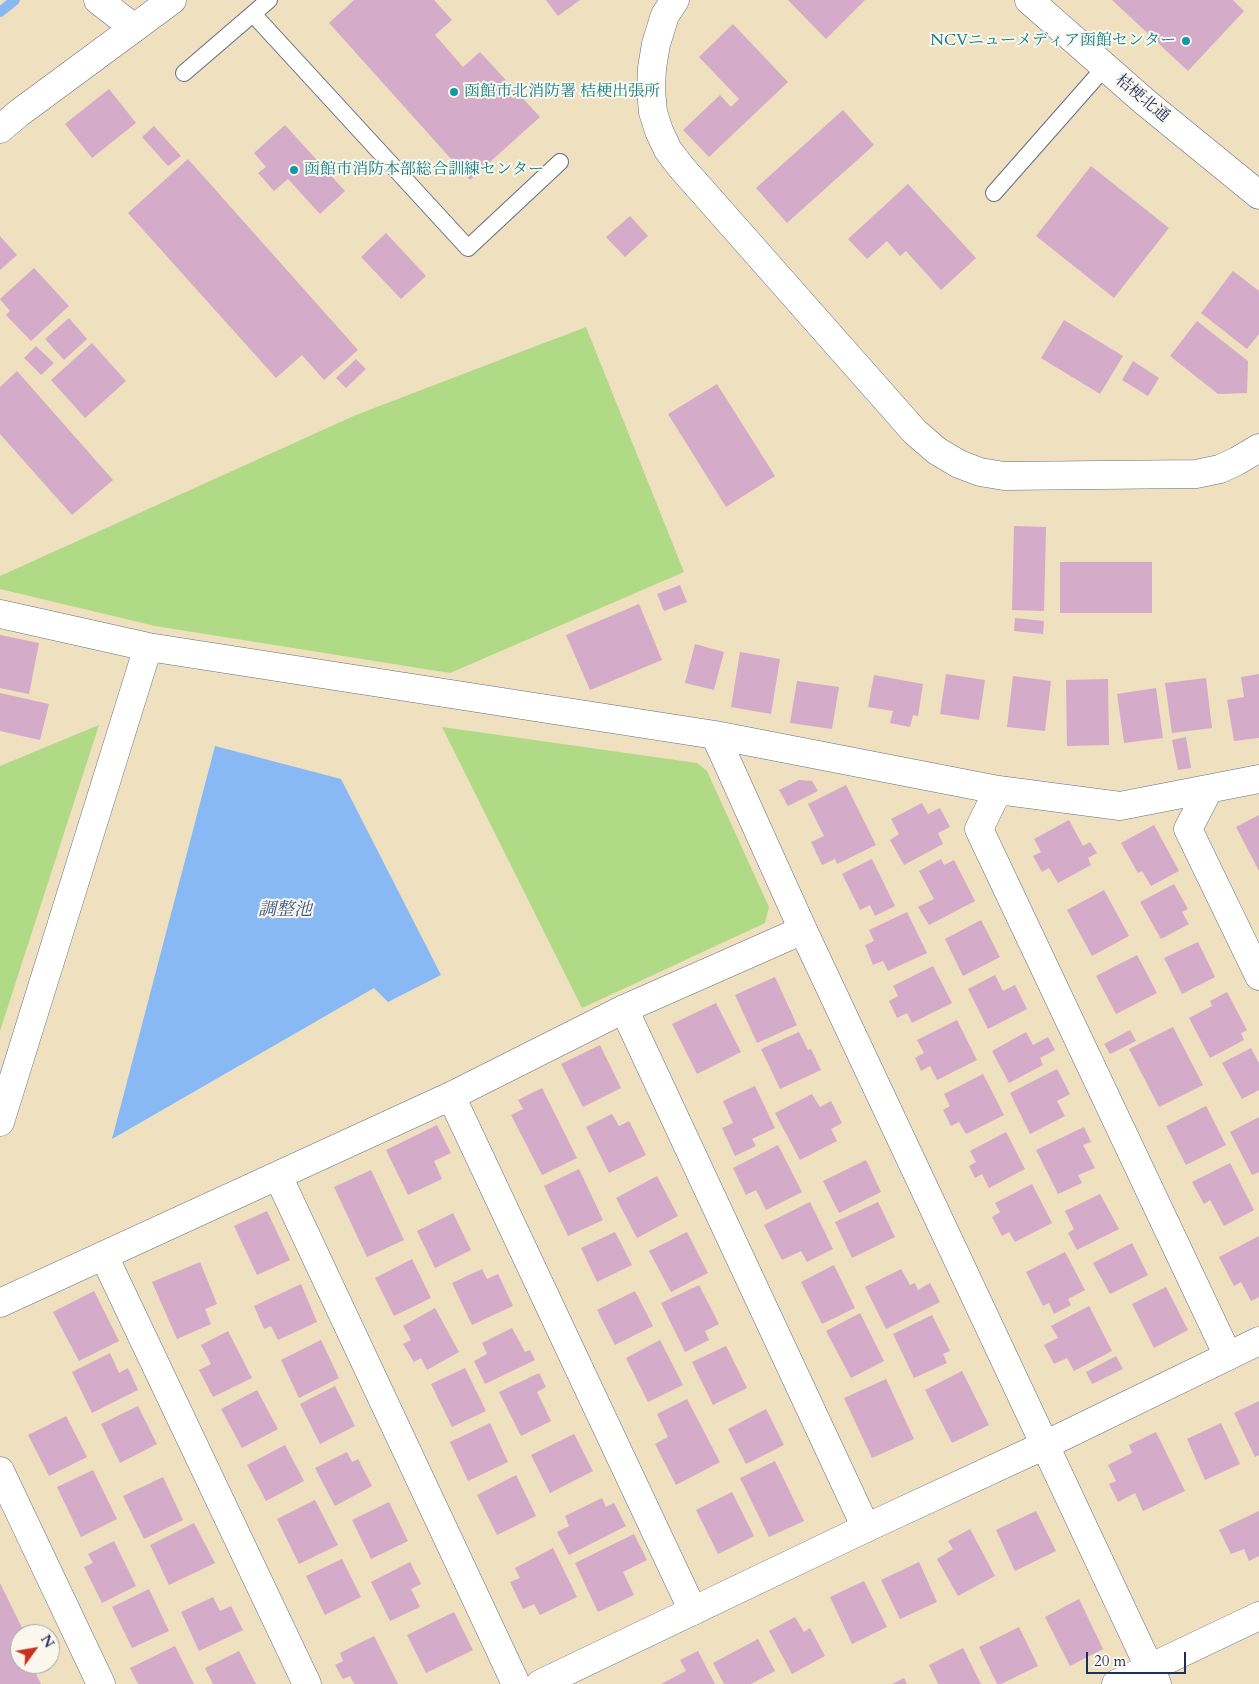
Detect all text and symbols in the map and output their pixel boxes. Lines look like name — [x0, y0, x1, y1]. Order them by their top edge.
place label: NCVニューメディア函館センター — [930, 31, 1176, 51]
marker: NCVニューメディア函館センター — [1180, 35, 1192, 47]
street label: 桔梗北通 — [1111, 71, 1173, 127]
place label: 函館市北消防署 桔梗出張所 — [464, 82, 660, 102]
marker: 函館市北消防署 桔梗出張所 — [448, 86, 460, 98]
place label: 函館市消防本部総合訓練センター — [304, 160, 544, 180]
marker: 函館市消防本部総合訓練センター — [288, 164, 300, 176]
water label: 調整池 — [258, 900, 312, 922]
north arrow — [10, 1624, 60, 1674]
text: N — [36, 1631, 59, 1652]
scale bar — [1089, 1642, 1189, 1674]
text: 20 m — [1094, 1651, 1126, 1671]

